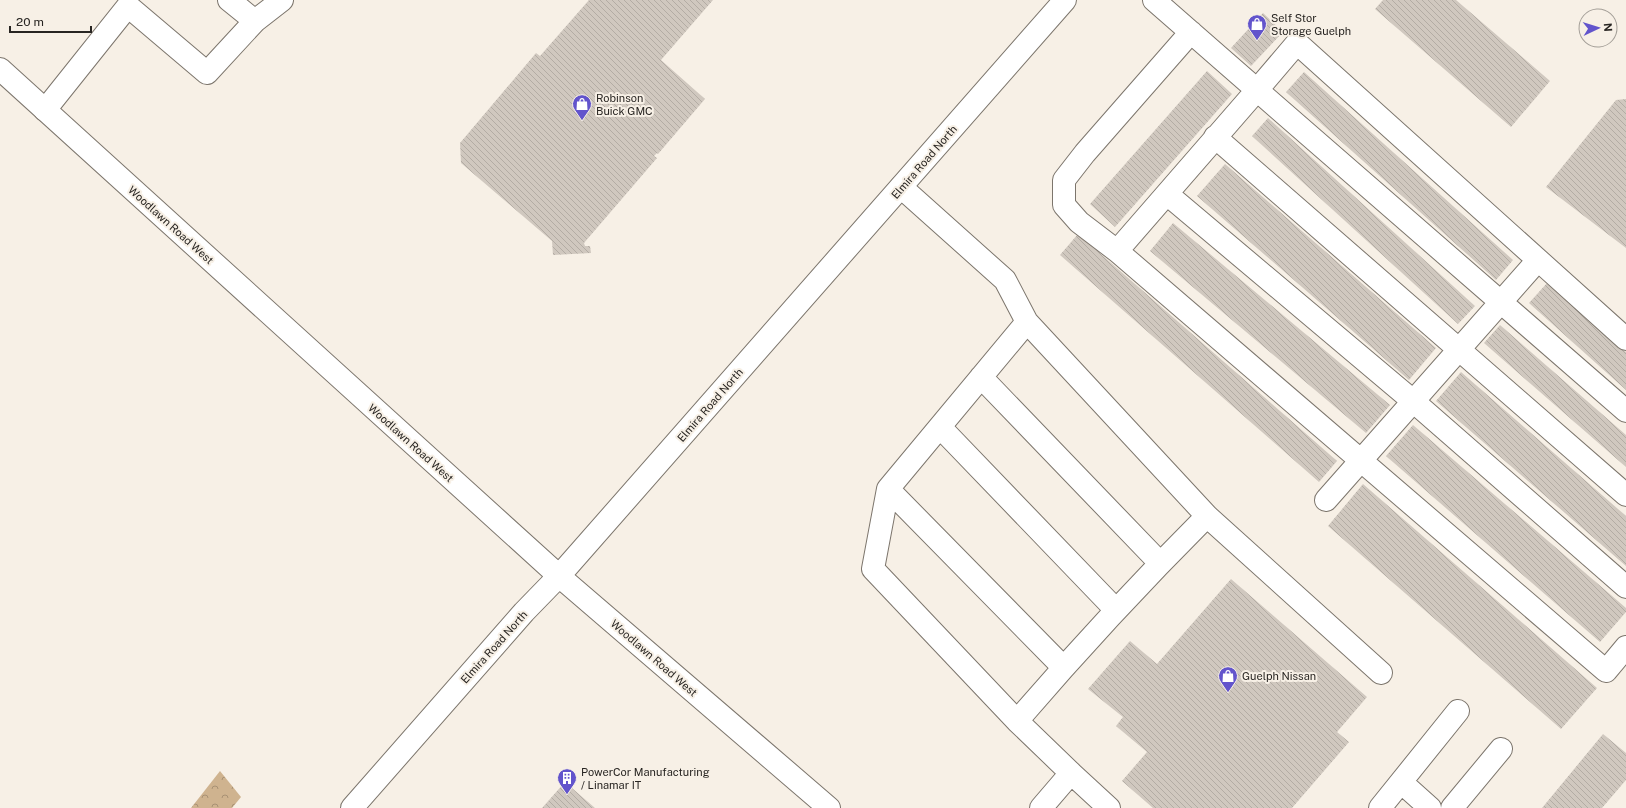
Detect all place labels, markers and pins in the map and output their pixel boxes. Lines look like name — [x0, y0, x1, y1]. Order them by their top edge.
place label: Self Stor Storage Guelph — [1271, 12, 1351, 37]
shop icon: Self Stor Storage Guelph — [1246, 13, 1268, 41]
place label: Robinson Buick GMC — [596, 92, 653, 117]
shop icon: Robinson Buick GMC — [571, 93, 593, 121]
shop icon: Guelph Nissan — [1217, 665, 1239, 693]
place label: Guelph Nissan — [1242, 670, 1316, 682]
place label: PowerCor Manufacturing / Linamar IT — [581, 766, 710, 791]
building icon: PowerCor Manufacturing / Linamar IT — [556, 767, 578, 795]

